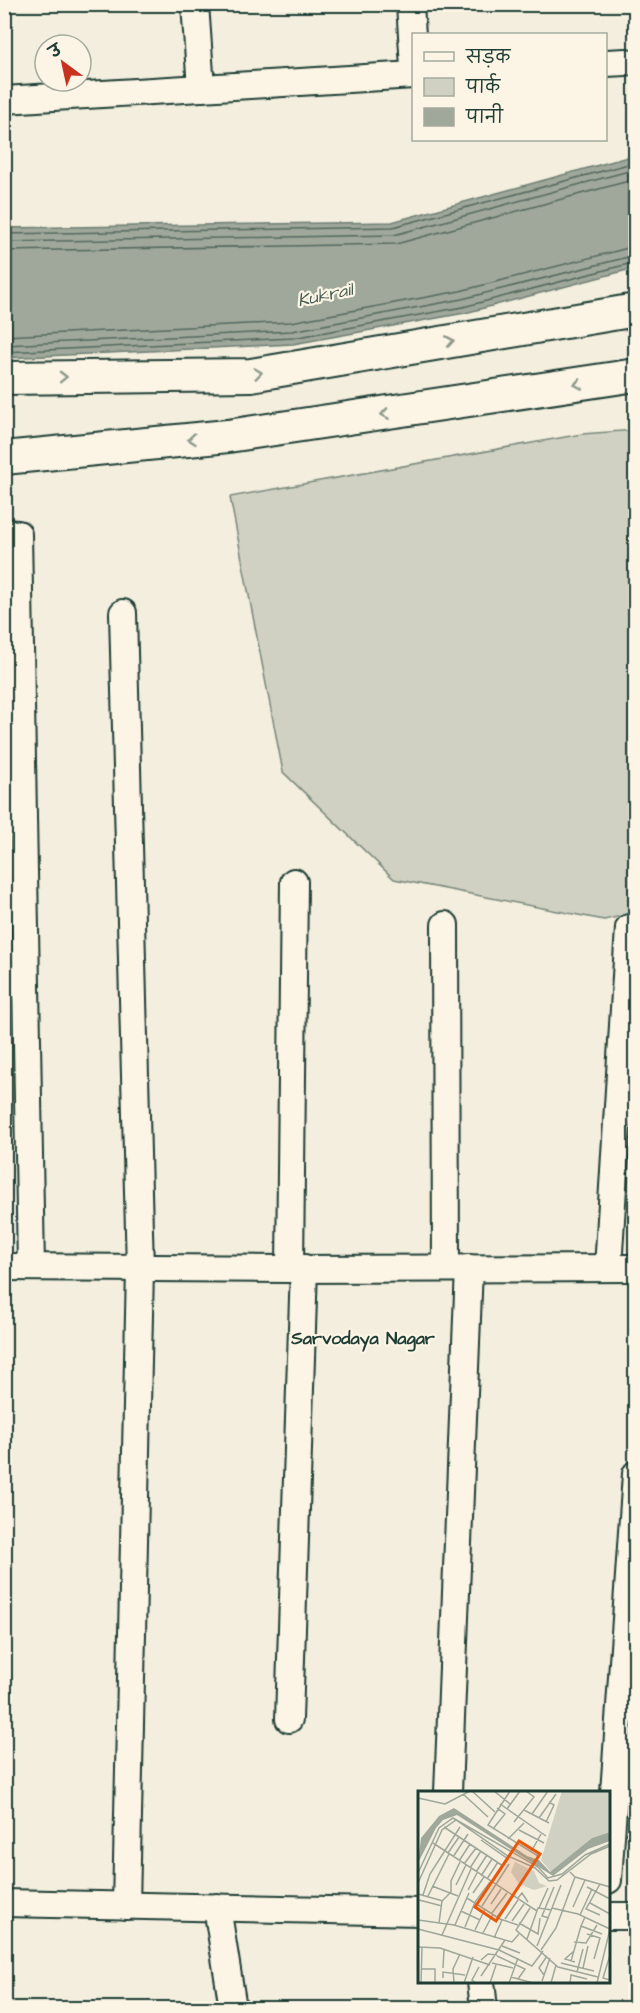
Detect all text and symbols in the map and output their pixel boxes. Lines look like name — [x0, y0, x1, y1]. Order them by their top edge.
north arrow — [33, 33, 93, 93]
legend — [412, 33, 607, 141]
text: उ — [43, 38, 67, 64]
text: सड़क — [465, 45, 511, 70]
text: पार्क — [465, 73, 501, 100]
text: पानी — [465, 103, 504, 130]
water label: Kukrail — [295, 277, 357, 313]
one-way arrow — [446, 336, 455, 348]
one-way arrow — [253, 368, 262, 380]
one-way arrow — [58, 371, 67, 383]
one-way arrow — [573, 377, 582, 389]
one-way arrow — [380, 407, 390, 419]
one-way arrow — [187, 432, 196, 445]
district label: Sarvodaya Nagar — [290, 1326, 435, 1352]
inset map — [418, 1791, 610, 1983]

